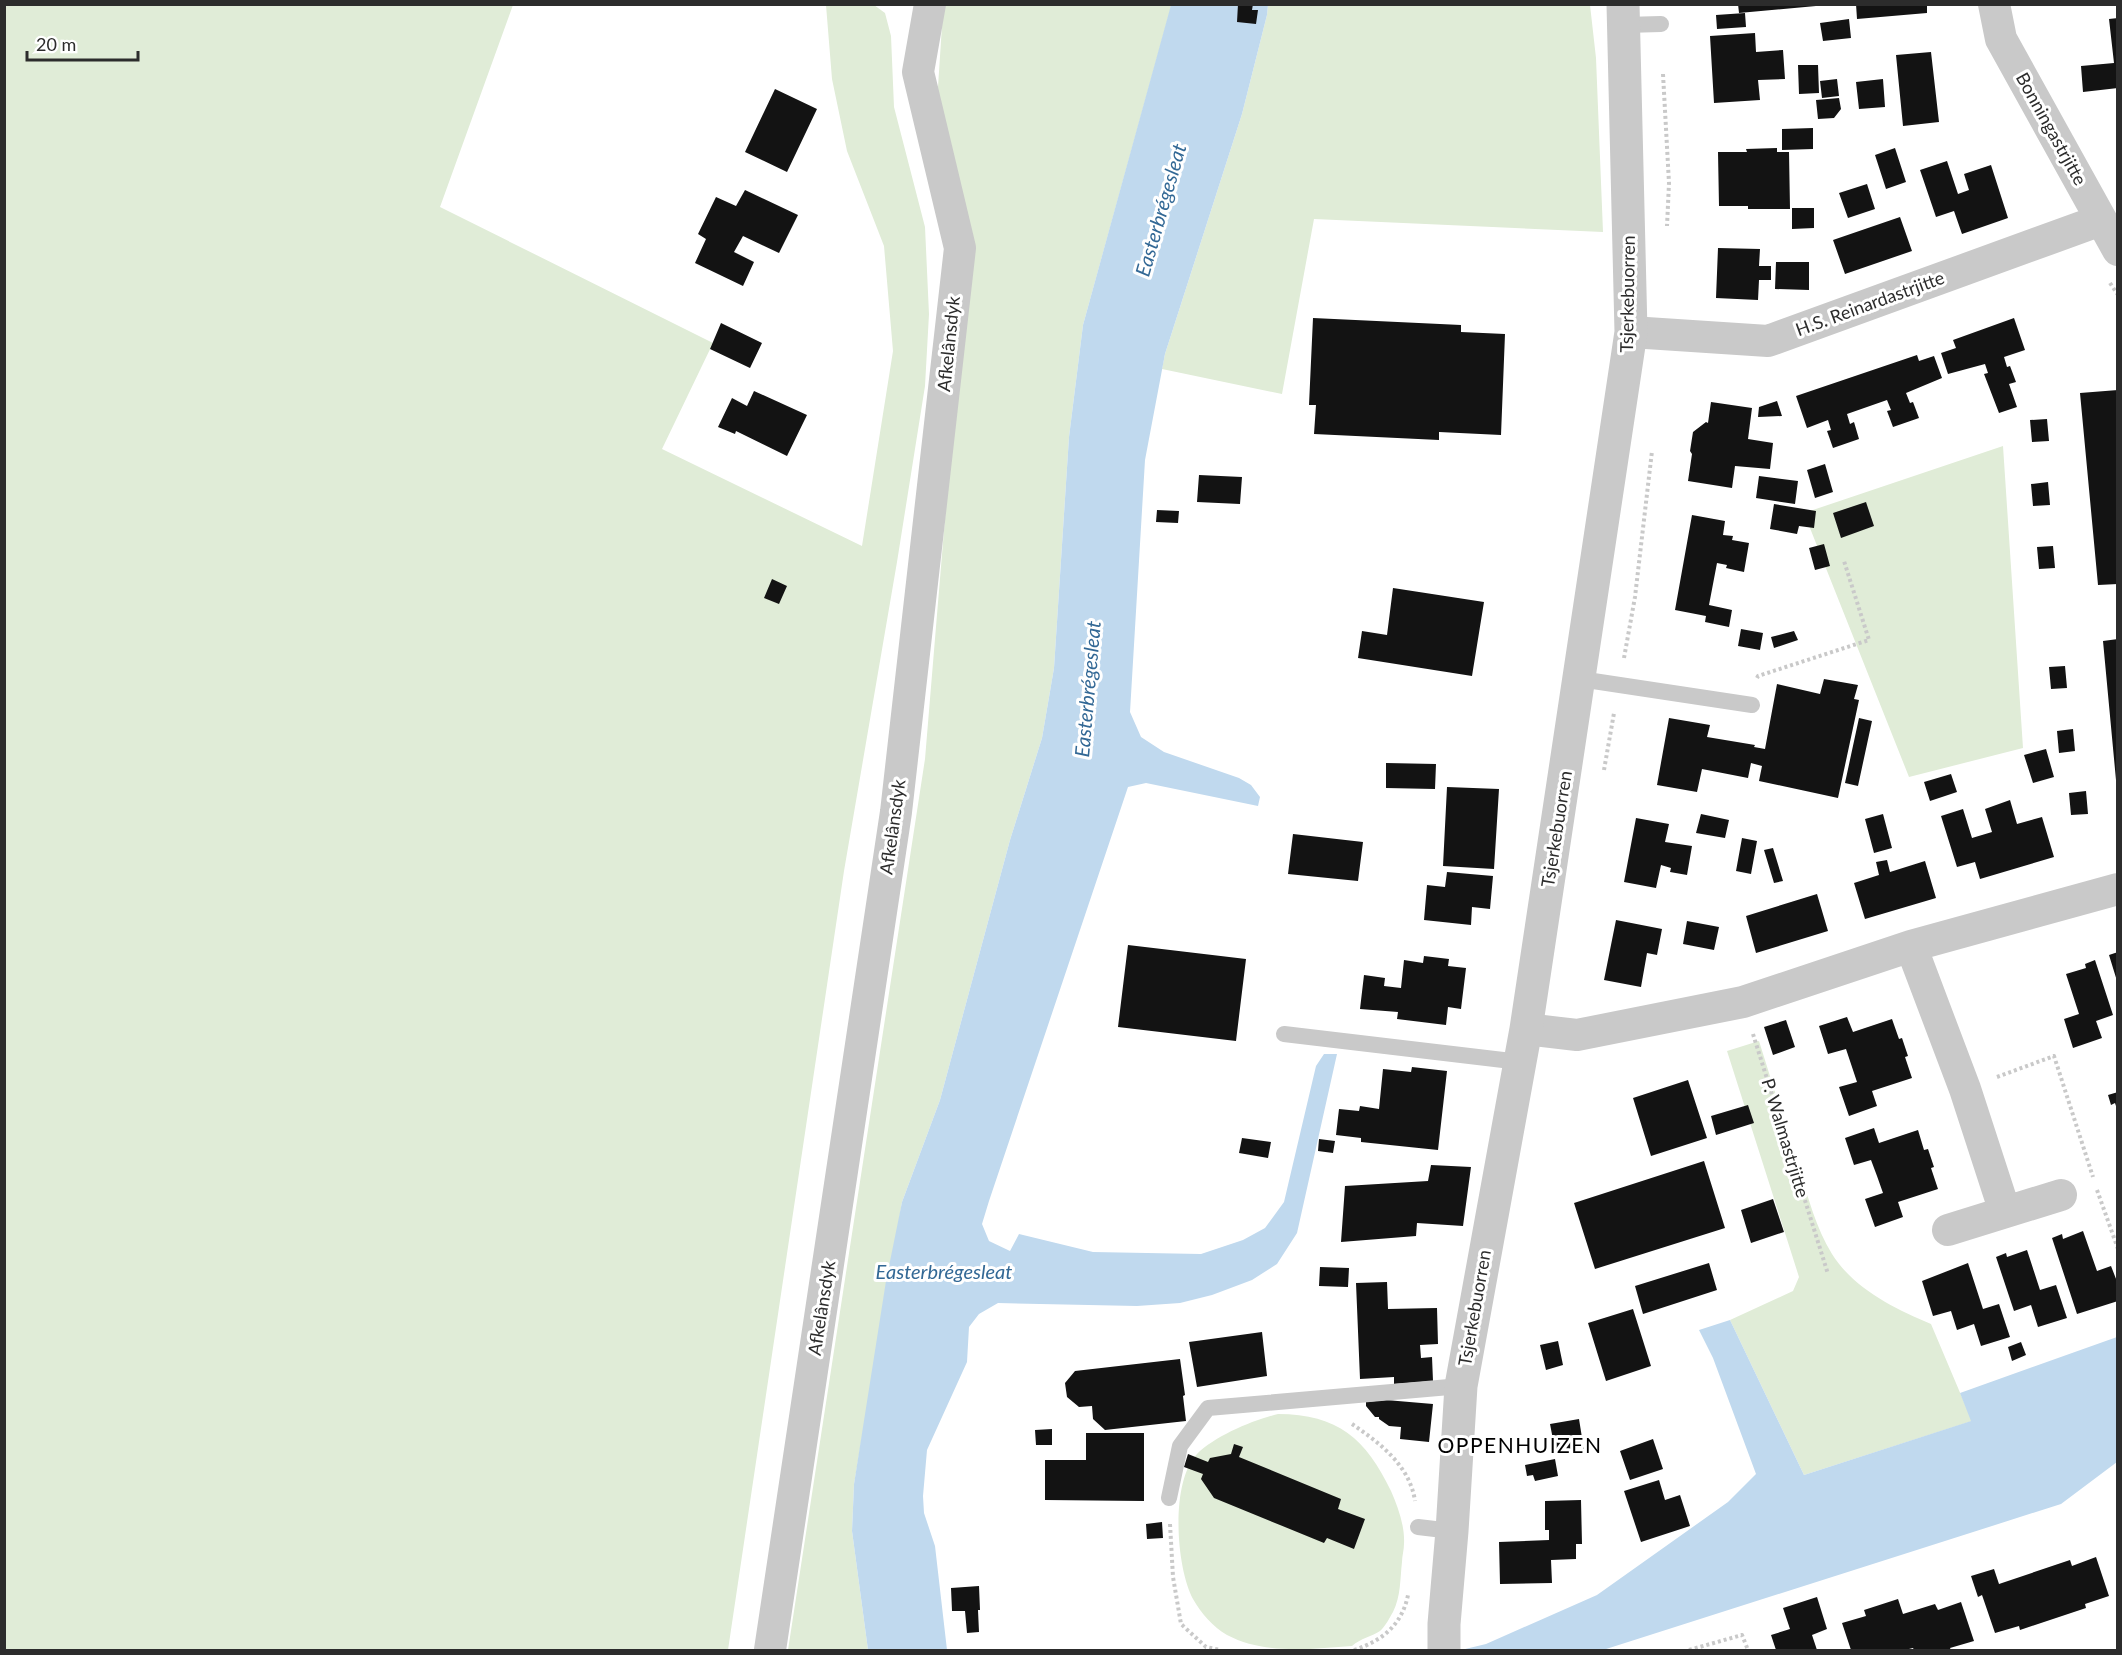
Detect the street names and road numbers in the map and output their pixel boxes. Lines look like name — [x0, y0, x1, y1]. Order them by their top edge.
street label: Bonningastrjitte — [2012, 68, 2092, 189]
street label: Tsjerkebuorren — [1615, 235, 1639, 353]
street label: H.S. Reinardastrjitte — [1792, 266, 1947, 340]
street label: Afkelânsdyk — [932, 294, 964, 393]
street label: Tsjerkebuorren — [1536, 769, 1576, 889]
street label: Afkelânsdyk — [874, 777, 910, 876]
street label: P. Walmastrjitte — [1757, 1075, 1815, 1200]
street label: Tsjerkebuorren — [1453, 1248, 1495, 1368]
street label: Afkelânsdyk — [803, 1258, 840, 1357]

